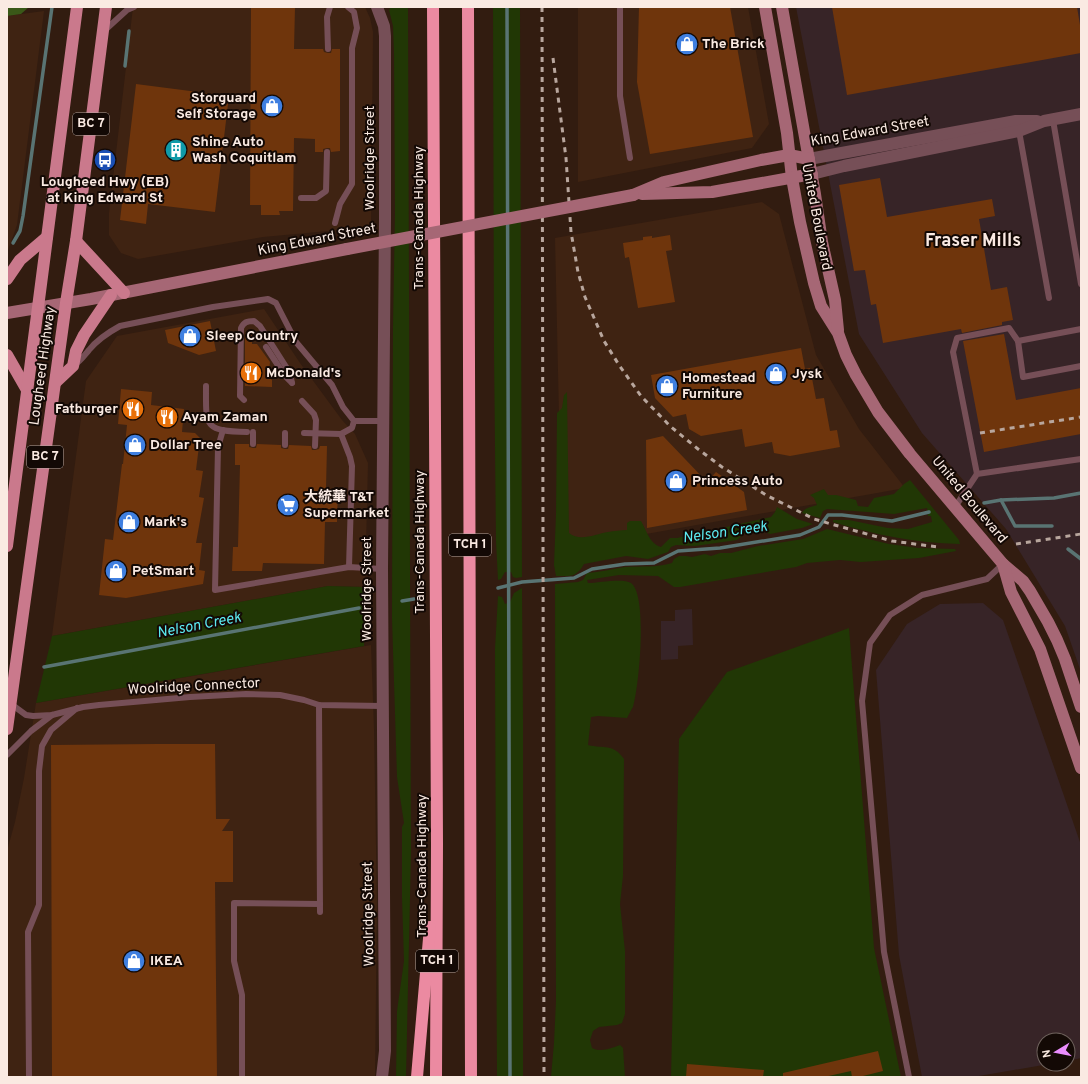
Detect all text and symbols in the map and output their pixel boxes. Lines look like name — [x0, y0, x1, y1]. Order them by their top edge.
shop icon: The Brick — [674, 31, 700, 57]
place label: The Brick — [702, 36, 765, 53]
place label: Storguard Self Storage — [176, 90, 256, 123]
shop icon: Storguard Self Storage — [259, 93, 285, 119]
street label: Woolridge Street — [362, 106, 379, 210]
road number: BC 7 — [73, 113, 109, 135]
street label: King Edward Street — [809, 113, 931, 151]
place label: Shine Auto Wash Coquitlam — [192, 134, 296, 167]
building icon: Shine Auto Wash Coquitlam — [163, 137, 189, 163]
street label: Trans-Canada Highway — [411, 146, 428, 290]
bus stop icon: Lougheed Hwy (EB) at King Edward St — [92, 147, 118, 173]
street label: United Boulevard — [797, 162, 835, 272]
place label: Lougheed Hwy (EB) at King Edward St — [41, 174, 169, 207]
street label: King Edward Street — [256, 220, 378, 260]
district label: Fraser Mills — [925, 230, 1021, 253]
street label: Lougheed Highway — [26, 306, 60, 426]
shop icon: Sleep Country — [177, 323, 203, 349]
place label: Sleep Country — [206, 328, 298, 345]
restaurant icon: McDonald's — [238, 360, 264, 386]
shop icon: Jysk — [763, 361, 789, 387]
place label: McDonald's — [266, 365, 341, 382]
place label: Jysk — [792, 366, 822, 383]
place label: Homestead Furniture — [682, 370, 756, 403]
shop icon: Homestead Furniture — [654, 373, 680, 399]
restaurant icon: Fatburger — [120, 396, 146, 422]
place label: Fatburger — [55, 401, 118, 418]
restaurant icon: Ayam Zaman — [154, 404, 180, 430]
place label: Ayam Zaman — [182, 409, 268, 426]
shop icon: Dollar Tree — [122, 432, 148, 458]
place label: Dollar Tree — [150, 437, 222, 454]
road number: BC 7 — [27, 446, 63, 468]
street label: United Boulevard — [928, 453, 1010, 547]
shop icon: Princess Auto — [663, 468, 689, 494]
street label: Trans-Canada Highway — [412, 470, 429, 614]
place label: Princess Auto — [692, 473, 783, 490]
place label: 大統華 T&T Supermarket — [304, 488, 389, 522]
supermarket icon: 大統華 T&T Supermarket — [275, 492, 301, 518]
shop icon: Mark's — [116, 509, 142, 535]
place label: Mark's — [144, 514, 187, 531]
water label: Nelson Creek — [681, 518, 769, 548]
road number: TCH 1 — [449, 534, 491, 556]
street label: Woolridge Street — [359, 537, 376, 641]
shop icon: PetSmart — [103, 558, 129, 584]
place label: PetSmart — [132, 563, 194, 580]
water label: Nelson Creek — [155, 608, 243, 643]
street label: Woolridge Connector — [127, 675, 261, 699]
street label: Trans-Canada Highway — [414, 794, 431, 938]
street label: Woolridge Street — [360, 861, 378, 967]
shop icon: IKEA — [121, 948, 147, 974]
road number: TCH 1 — [416, 950, 458, 972]
place label: IKEA — [150, 953, 183, 970]
north arrow — [1036, 1032, 1076, 1072]
text: N — [1040, 1048, 1055, 1059]

